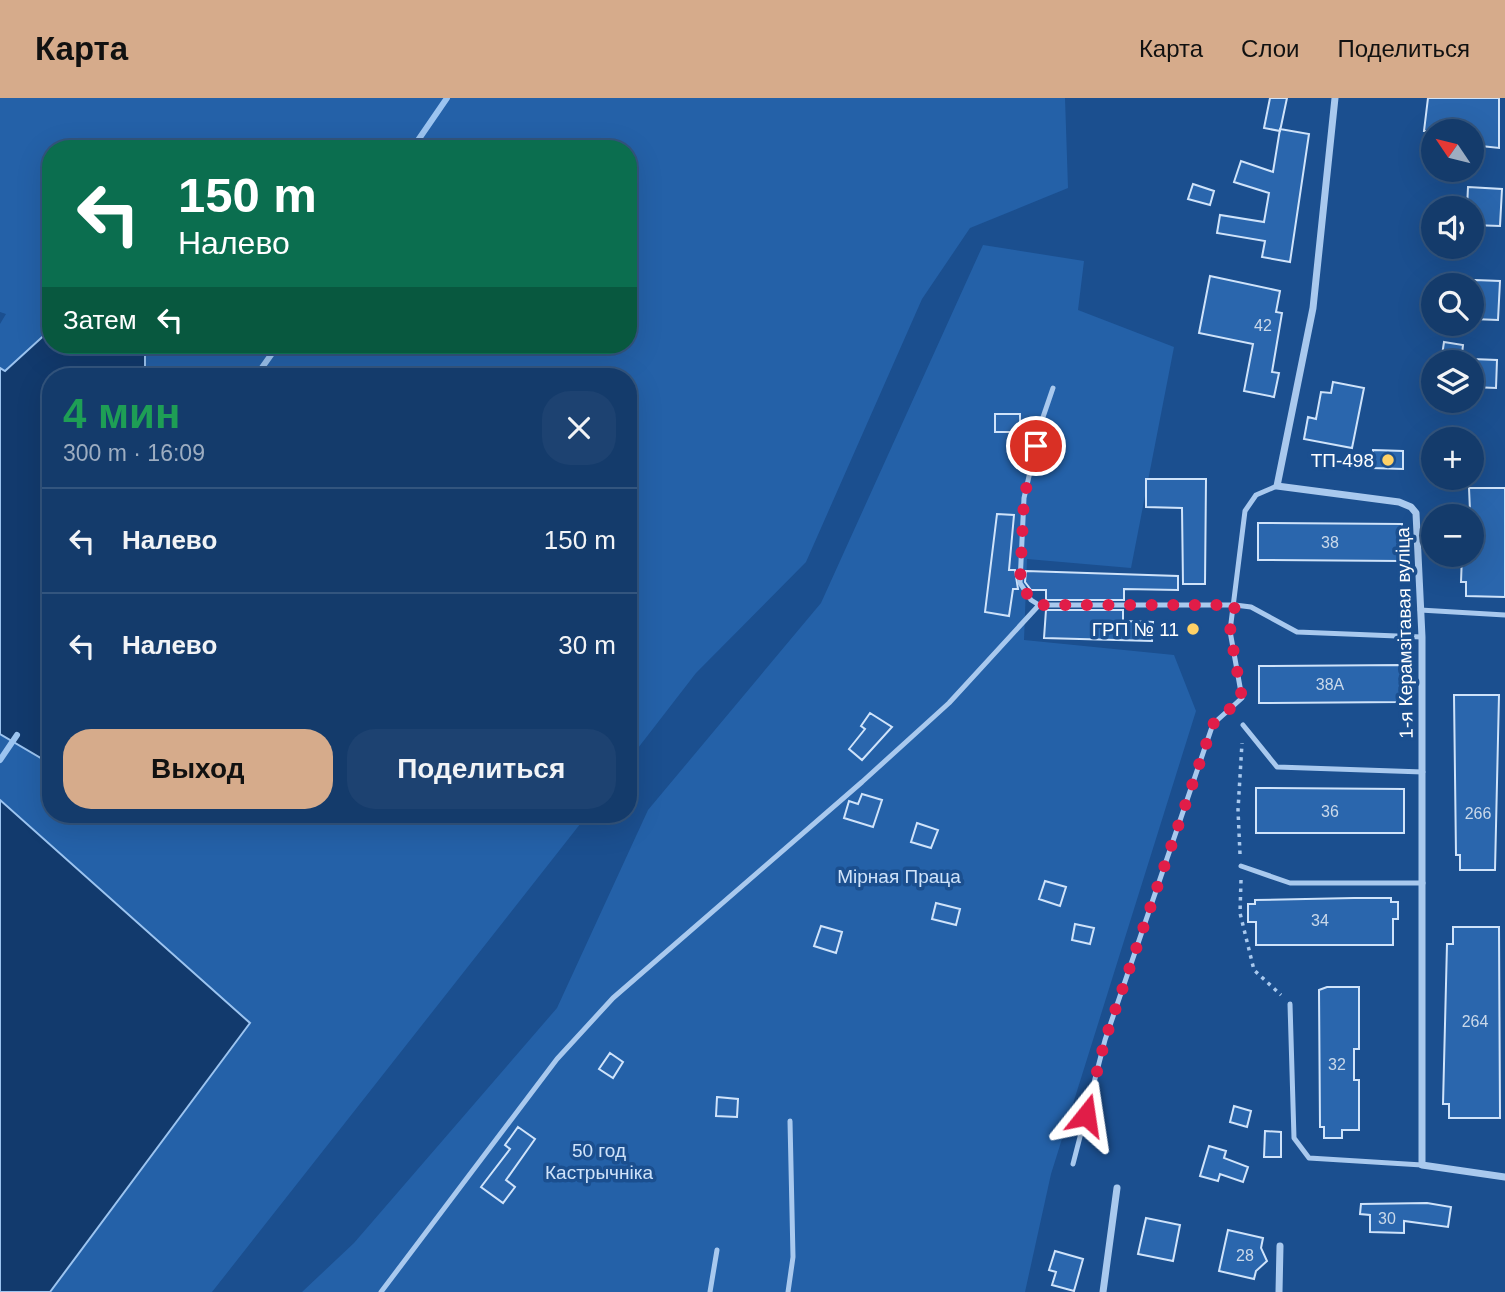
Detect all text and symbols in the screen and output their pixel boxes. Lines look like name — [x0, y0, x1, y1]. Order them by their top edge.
text: Карта — [35, 30, 128, 67]
text: Карта — [1139, 35, 1203, 62]
text: Слои — [1241, 35, 1299, 62]
text: Поделиться — [1337, 35, 1470, 62]
north arrow — [1421, 119, 1484, 182]
map controls — [1421, 119, 1484, 567]
icon: left — [63, 168, 154, 259]
text: 150 m — [178, 168, 317, 222]
button: sound — [1421, 196, 1484, 259]
text: Налево — [178, 225, 290, 261]
button: search — [1421, 273, 1484, 336]
icon: left — [151, 301, 189, 339]
text: Затем — [63, 305, 137, 335]
house number: 42 — [1254, 317, 1272, 334]
button: layers — [1421, 350, 1484, 413]
text: 4 мин — [63, 390, 180, 437]
button: close — [542, 391, 616, 465]
pin — [1006, 416, 1066, 476]
icon: arrive — [1017, 427, 1055, 465]
button: + — [1421, 427, 1484, 490]
text: 300 m · 16:09 — [63, 440, 205, 466]
place label: ТП-498 — [1311, 450, 1374, 471]
marker: ТП-498 — [1380, 452, 1396, 468]
button: − — [1421, 504, 1484, 567]
icon: left — [63, 522, 101, 560]
text: Налево — [122, 525, 217, 555]
text: 150 m — [544, 525, 616, 555]
street label: 1-я Керамзітавая вуліца — [1392, 527, 1417, 739]
house number: 38 — [1321, 534, 1339, 551]
place label: ГРП № 11 — [1092, 619, 1179, 640]
marker: ГРП № 11 — [1185, 621, 1201, 637]
icon: left — [63, 627, 101, 665]
text: Налево — [122, 630, 217, 660]
text: 30 m — [558, 630, 616, 660]
house number: 38А — [1316, 676, 1345, 693]
button: Выход — [63, 729, 333, 809]
button: Поделиться — [347, 729, 616, 809]
house number: 36 — [1321, 803, 1339, 820]
house number: 266 — [1465, 805, 1491, 822]
park label: Мірная Праца — [837, 866, 961, 887]
house number: 34 — [1311, 912, 1329, 929]
house number: 264 — [1462, 1013, 1488, 1030]
house number: 32 — [1328, 1056, 1346, 1073]
position arrow — [1049, 1078, 1123, 1152]
park label: 50 год Кастрычніка — [545, 1140, 653, 1183]
house number: 30 — [1378, 1210, 1396, 1227]
house number: 28 — [1236, 1247, 1254, 1264]

